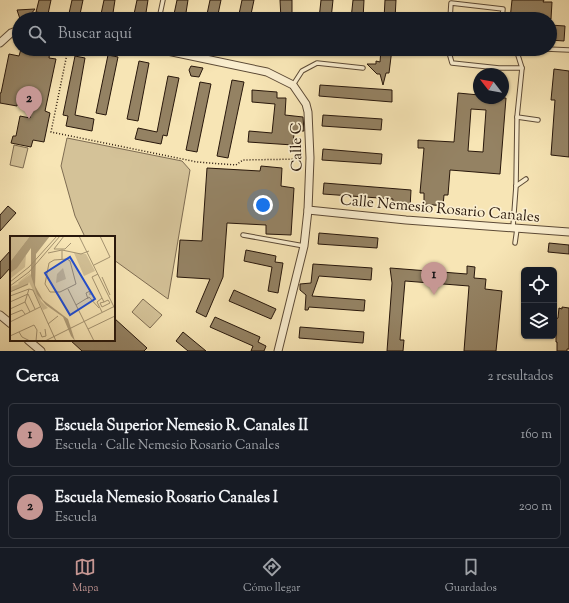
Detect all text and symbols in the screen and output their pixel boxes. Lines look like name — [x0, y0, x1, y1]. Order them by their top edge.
search box — [12, 12, 557, 56]
icon: search — [26, 23, 48, 45]
text: Buscar aquí — [58, 24, 132, 45]
north arrow — [473, 68, 509, 104]
pin: 2 — [16, 86, 42, 119]
street label: Calle C — [287, 122, 308, 172]
street label: Calle Nemesio Rosario Canales — [339, 190, 541, 229]
your location — [253, 195, 273, 215]
inset map — [10, 236, 115, 341]
pin: 1 — [421, 262, 447, 295]
map controls — [521, 267, 557, 339]
button: locate — [521, 267, 557, 303]
button: layers — [521, 303, 557, 339]
text: Cerca — [16, 365, 59, 389]
text: 2 resultados — [487, 368, 553, 386]
text: Escuela Superior Nemesio R. Canales II — [55, 416, 308, 437]
text: 1 — [28, 426, 32, 444]
text: 160 m — [521, 426, 552, 444]
text: Escuela · Calle Nemesio Rosario Canales — [55, 437, 280, 455]
text: Escuela Nemesio Rosario Canales I — [55, 488, 278, 509]
text: 2 — [27, 498, 33, 516]
text: 200 m — [519, 498, 552, 516]
text: Escuela — [55, 509, 97, 527]
tab: Mapa — [72, 556, 98, 596]
tab: Cómo llegar — [243, 556, 300, 596]
tab: Guardados — [445, 556, 497, 596]

